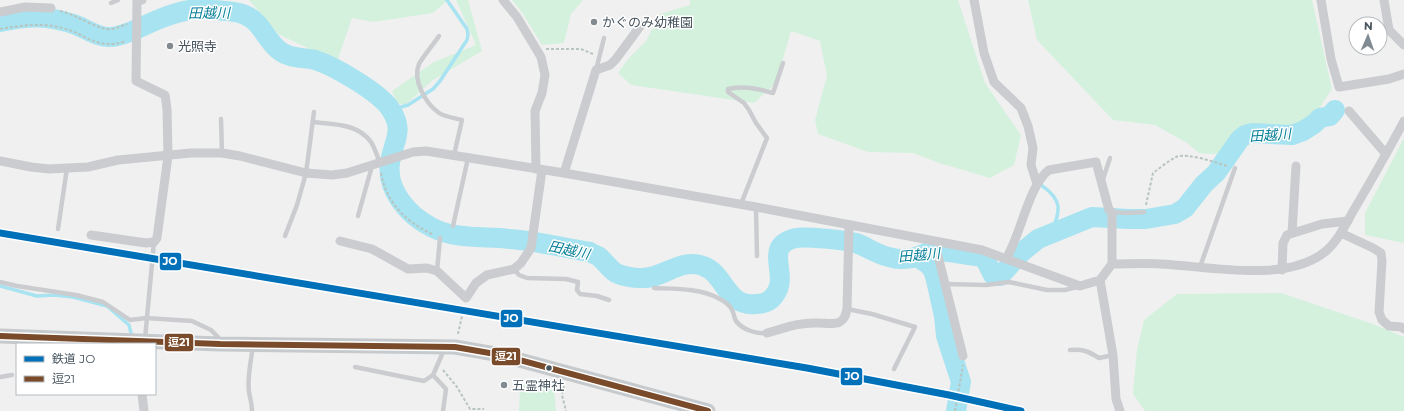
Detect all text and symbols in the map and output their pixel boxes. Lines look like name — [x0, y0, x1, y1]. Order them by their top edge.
water label: 田越川 — [188, 4, 232, 22]
place label: かぐのみ幼稚園 — [602, 14, 693, 30]
north arrow — [1348, 16, 1388, 56]
marker: かぐのみ幼稚園 — [589, 17, 599, 27]
text: N — [1364, 19, 1373, 33]
place label: 光照寺 — [178, 38, 217, 54]
marker: 光照寺 — [165, 41, 175, 51]
water label: 田越川 — [1248, 124, 1294, 145]
water label: 田越川 — [547, 237, 593, 264]
water label: 田越川 — [897, 244, 943, 266]
line badge: JO — [159, 252, 182, 271]
text: JO — [161, 254, 178, 268]
line badge: JO — [500, 309, 523, 328]
text: JO — [502, 311, 519, 325]
line badge: 逗21 — [164, 333, 194, 352]
text: 逗21 — [168, 335, 190, 349]
legend — [16, 343, 156, 395]
line badge: 逗21 — [491, 347, 521, 366]
text: 逗21 — [495, 349, 517, 363]
text: 鉄道 JO — [52, 351, 95, 366]
unlabelled marker — [544, 363, 554, 373]
line badge: JO — [840, 367, 863, 386]
text: JO — [843, 369, 860, 383]
text: 逗21 — [52, 371, 75, 386]
place label: 五霊神社 — [512, 377, 564, 393]
marker: 五霊神社 — [499, 380, 509, 390]

